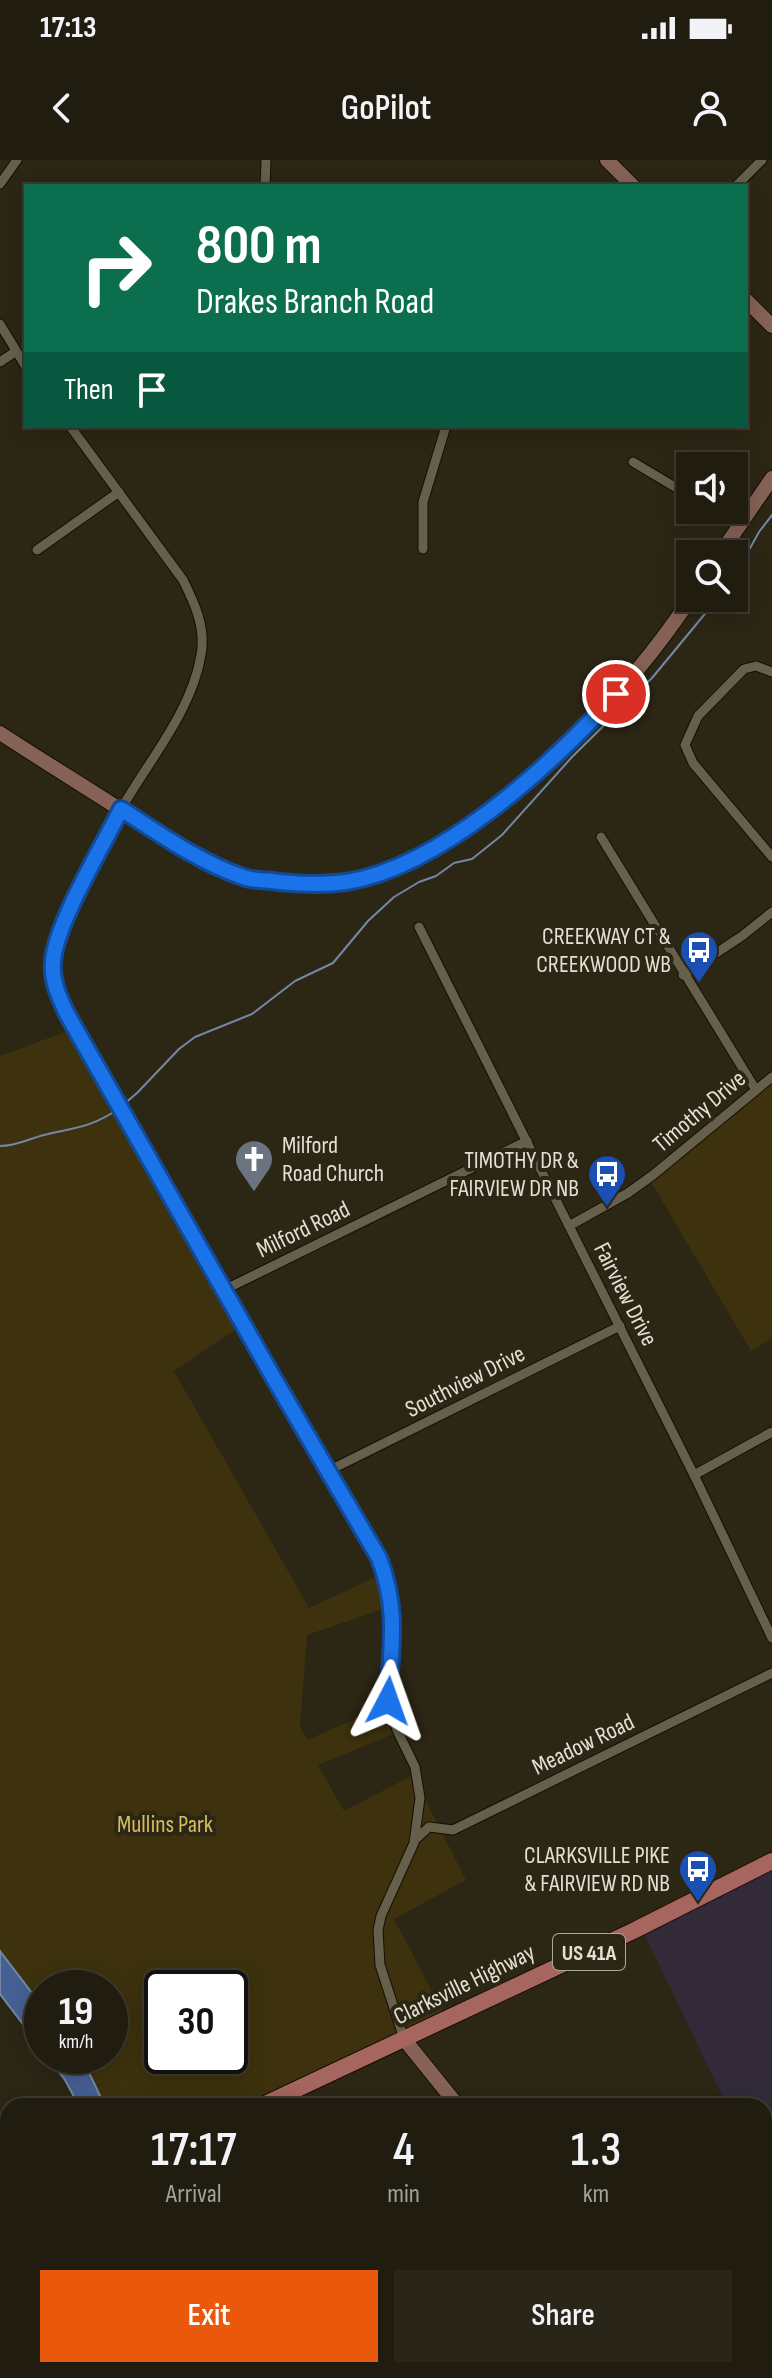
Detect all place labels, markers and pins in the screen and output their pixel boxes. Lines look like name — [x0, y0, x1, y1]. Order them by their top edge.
pin — [582, 660, 650, 728]
place label: CREEKWAY CT & CREEKWOOD WB — [536, 922, 671, 979]
bus stop icon: CREEKWAY CT & CREEKWOOD WB — [678, 929, 720, 984]
place label: Milford Road Church — [282, 1131, 384, 1188]
church icon: Milford Road Church — [233, 1138, 275, 1193]
place label: TIMOTHY DR & FAIRVIEW DR NB — [449, 1146, 579, 1203]
bus stop icon: TIMOTHY DR & FAIRVIEW DR NB — [586, 1153, 628, 1208]
place label: CLARKSVILLE PIKE & FAIRVIEW RD NB — [524, 1841, 670, 1898]
bus stop icon: CLARKSVILLE PIKE & FAIRVIEW RD NB — [677, 1848, 719, 1903]

